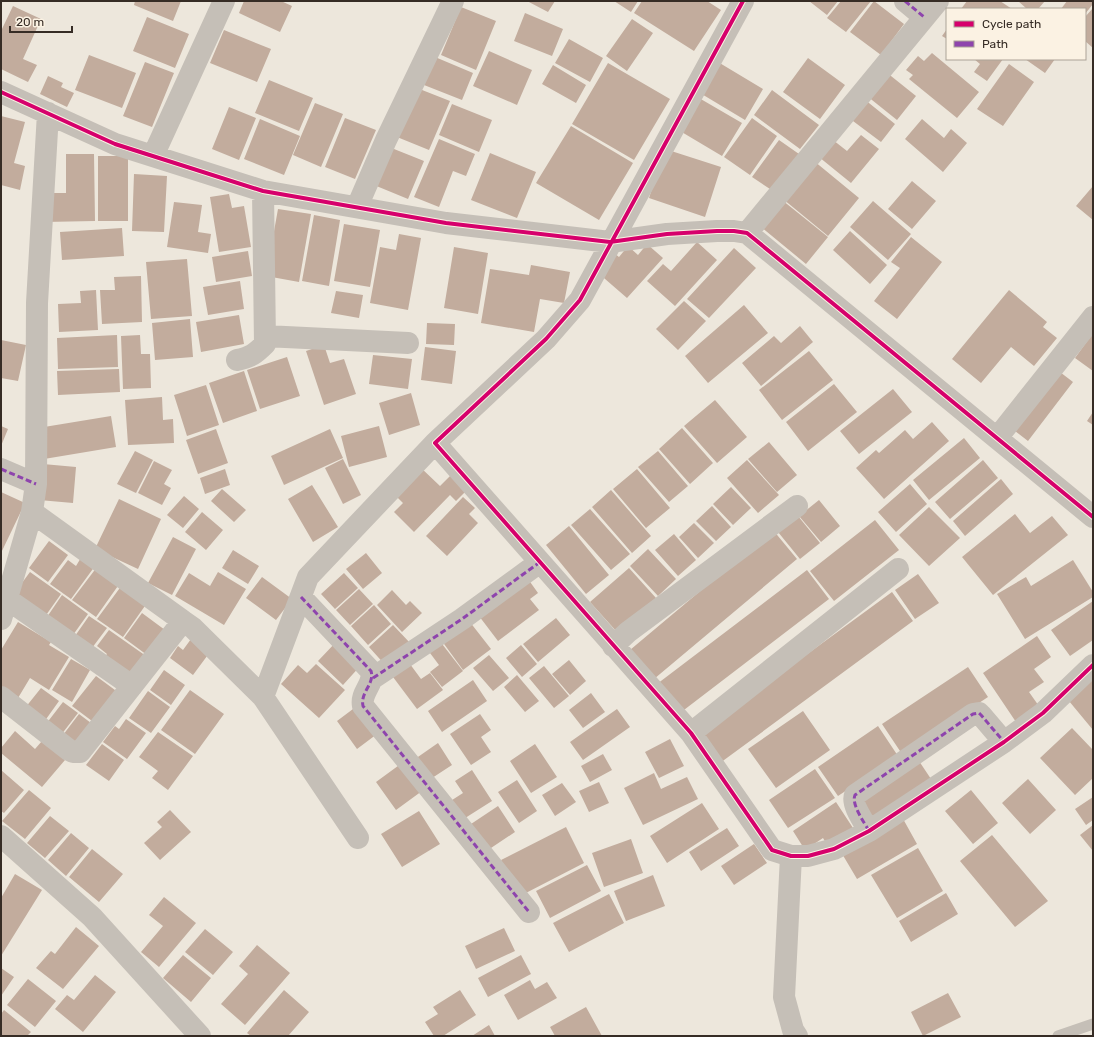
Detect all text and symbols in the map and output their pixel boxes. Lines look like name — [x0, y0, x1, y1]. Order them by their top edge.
scale bar — [10, 8, 72, 34]
legend — [946, 8, 1086, 60]
text: 20 m — [16, 15, 44, 29]
text: Cycle path — [982, 17, 1041, 31]
text: Path — [982, 37, 1008, 51]

